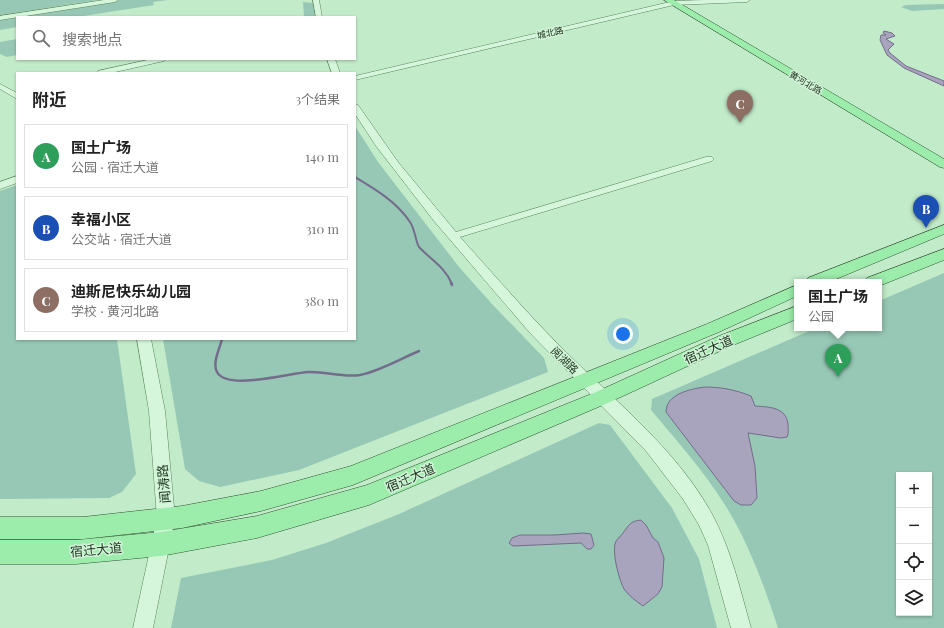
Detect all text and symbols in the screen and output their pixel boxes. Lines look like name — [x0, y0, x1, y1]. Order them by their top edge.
search box — [16, 16, 356, 60]
street label: 城北路 — [535, 23, 565, 41]
icon: search — [30, 27, 52, 49]
text: 搜索地点 — [62, 29, 122, 49]
street label: 黄河北路 — [787, 68, 825, 96]
text: 附近 — [32, 88, 66, 110]
text: 3个结果 — [295, 90, 340, 107]
pin: C — [727, 90, 753, 123]
text: 国土广场 — [71, 137, 131, 157]
text: A — [42, 148, 50, 165]
text: 140 m — [305, 148, 339, 165]
text: 公园 · 宿迁大道 — [71, 158, 159, 175]
pin: B — [913, 195, 939, 228]
text: 幸福小区 — [71, 209, 131, 229]
text: B — [42, 220, 50, 237]
text: 310 m — [306, 220, 339, 237]
text: 公交站 · 宿迁大道 — [71, 230, 172, 247]
popup — [794, 279, 882, 331]
text: 迪斯尼快乐幼儿园 — [71, 281, 191, 301]
text: 国土广场 — [808, 286, 868, 306]
text: C — [41, 292, 51, 309]
text: 380 m — [304, 292, 339, 309]
text: 学校 · 黄河北路 — [71, 302, 159, 319]
text: 公园 — [808, 307, 834, 324]
your location — [613, 324, 633, 344]
street label: 宿迁大道 — [681, 331, 735, 367]
street label: 阅湖路 — [548, 343, 582, 377]
pin: A — [825, 344, 851, 377]
street label: 宿迁大道 — [383, 459, 437, 495]
street label: 闻涛路 — [153, 464, 173, 504]
map controls — [896, 472, 932, 616]
button: + — [896, 472, 932, 508]
button: − — [896, 508, 932, 544]
street label: 宿迁大道 — [69, 538, 123, 560]
button: locate — [896, 544, 932, 580]
button: layers — [896, 580, 932, 616]

